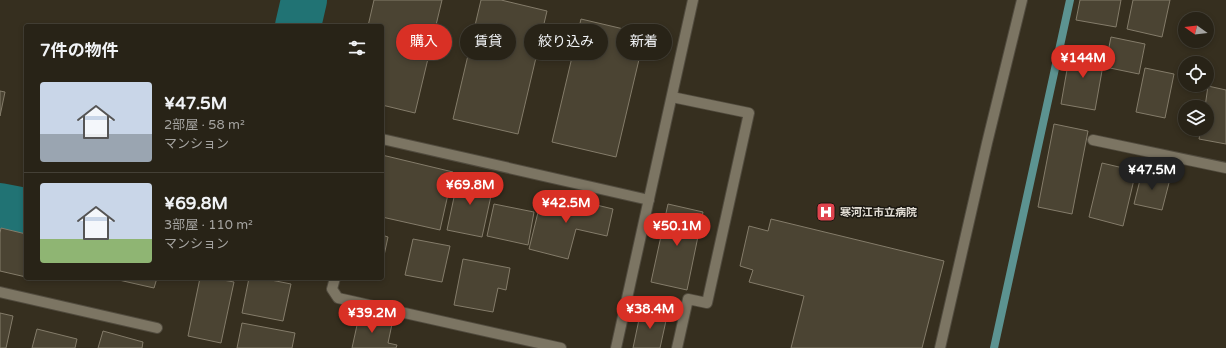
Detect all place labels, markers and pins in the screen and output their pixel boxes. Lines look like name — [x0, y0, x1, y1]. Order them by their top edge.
pin: ¥144M — [1055, 45, 1111, 79]
pin: ¥47.5M — [1119, 157, 1185, 191]
pin: ¥69.8M — [437, 172, 503, 206]
pin: ¥42.5M — [533, 190, 599, 224]
hospital icon: 寒河江市立病院 — [815, 201, 837, 223]
place label: 寒河江市立病院 — [840, 206, 917, 219]
pin: ¥50.1M — [644, 213, 710, 247]
pin: ¥38.4M — [617, 296, 683, 330]
pin: ¥39.2M — [339, 300, 405, 334]

